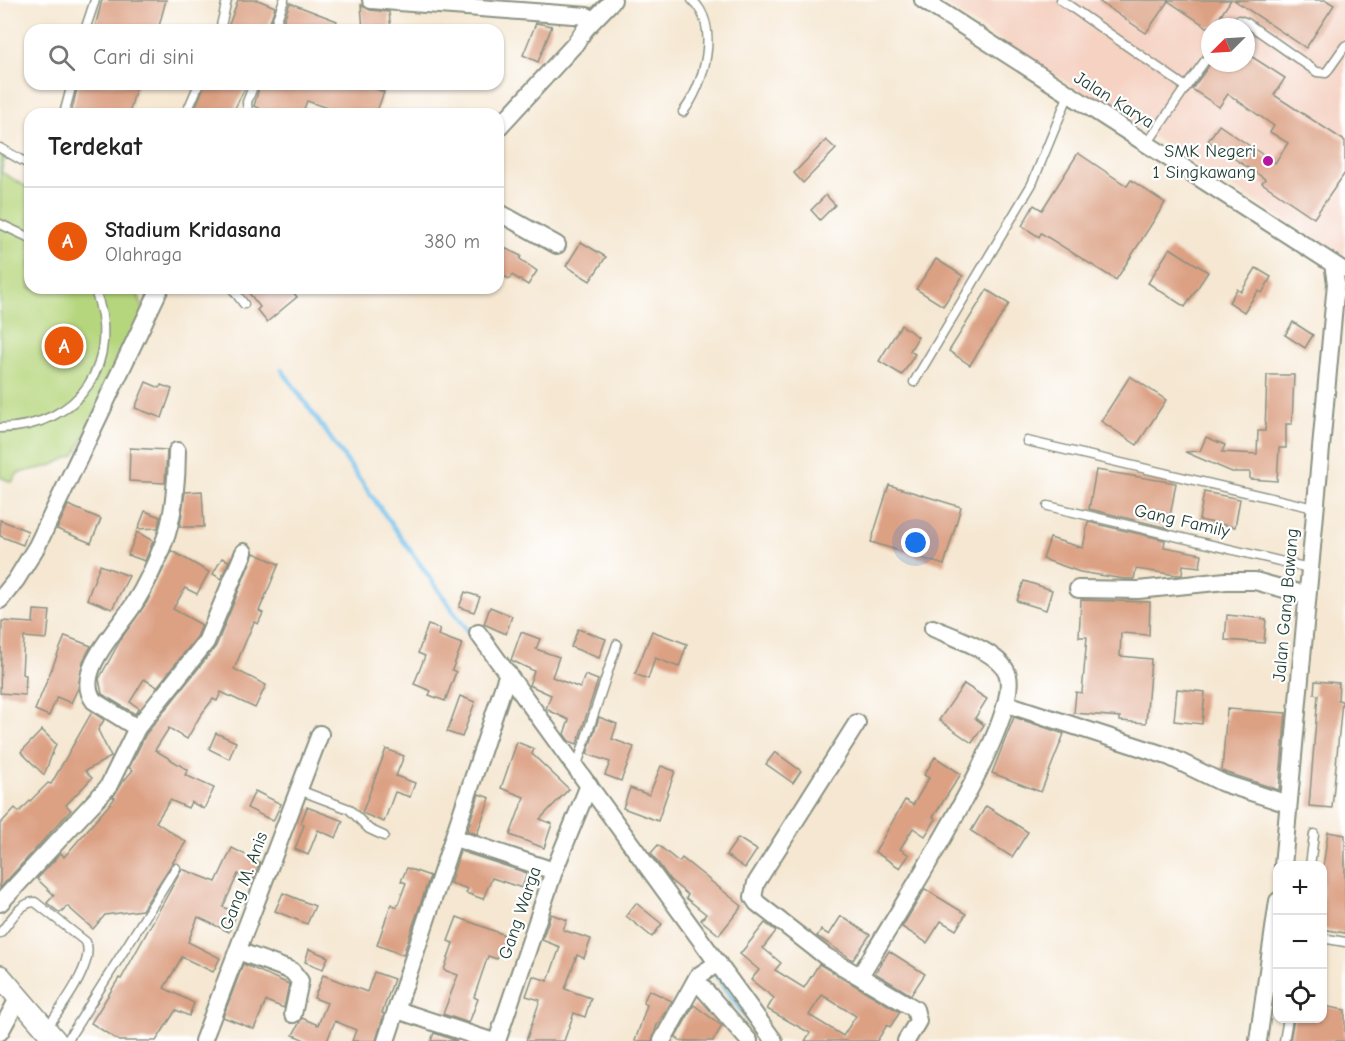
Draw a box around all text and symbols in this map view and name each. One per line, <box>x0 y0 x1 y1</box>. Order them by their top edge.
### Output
north arrow <box>1201 18 1255 72</box>
search box <box>24 24 504 90</box>
icon: search <box>45 41 78 74</box>
text: Cari di sini <box>93 44 194 70</box>
street label: Jalan Karya <box>1070 67 1158 133</box>
text: Terdekat <box>48 132 142 162</box>
place label: SMK Negeri 1 Singkawang <box>1153 141 1256 183</box>
marker: SMK Negeri 1 Singkawang <box>1261 154 1275 168</box>
text: Stadium Kridasana <box>105 217 281 243</box>
text: A <box>62 230 73 253</box>
text: 380 m <box>424 230 480 253</box>
text: Olahraga <box>105 243 182 266</box>
pin: A <box>44 324 84 368</box>
street label: Gang Family <box>1132 500 1233 542</box>
street label: Jalan Gang Bawang <box>1269 527 1303 683</box>
your location <box>901 528 930 557</box>
street label: Gang M. Anis <box>216 829 272 933</box>
map controls <box>1273 861 1327 1023</box>
button: + <box>1273 861 1327 915</box>
street label: Gang Warga <box>494 864 546 962</box>
button: − <box>1273 915 1327 969</box>
button: locate <box>1273 969 1327 1023</box>

